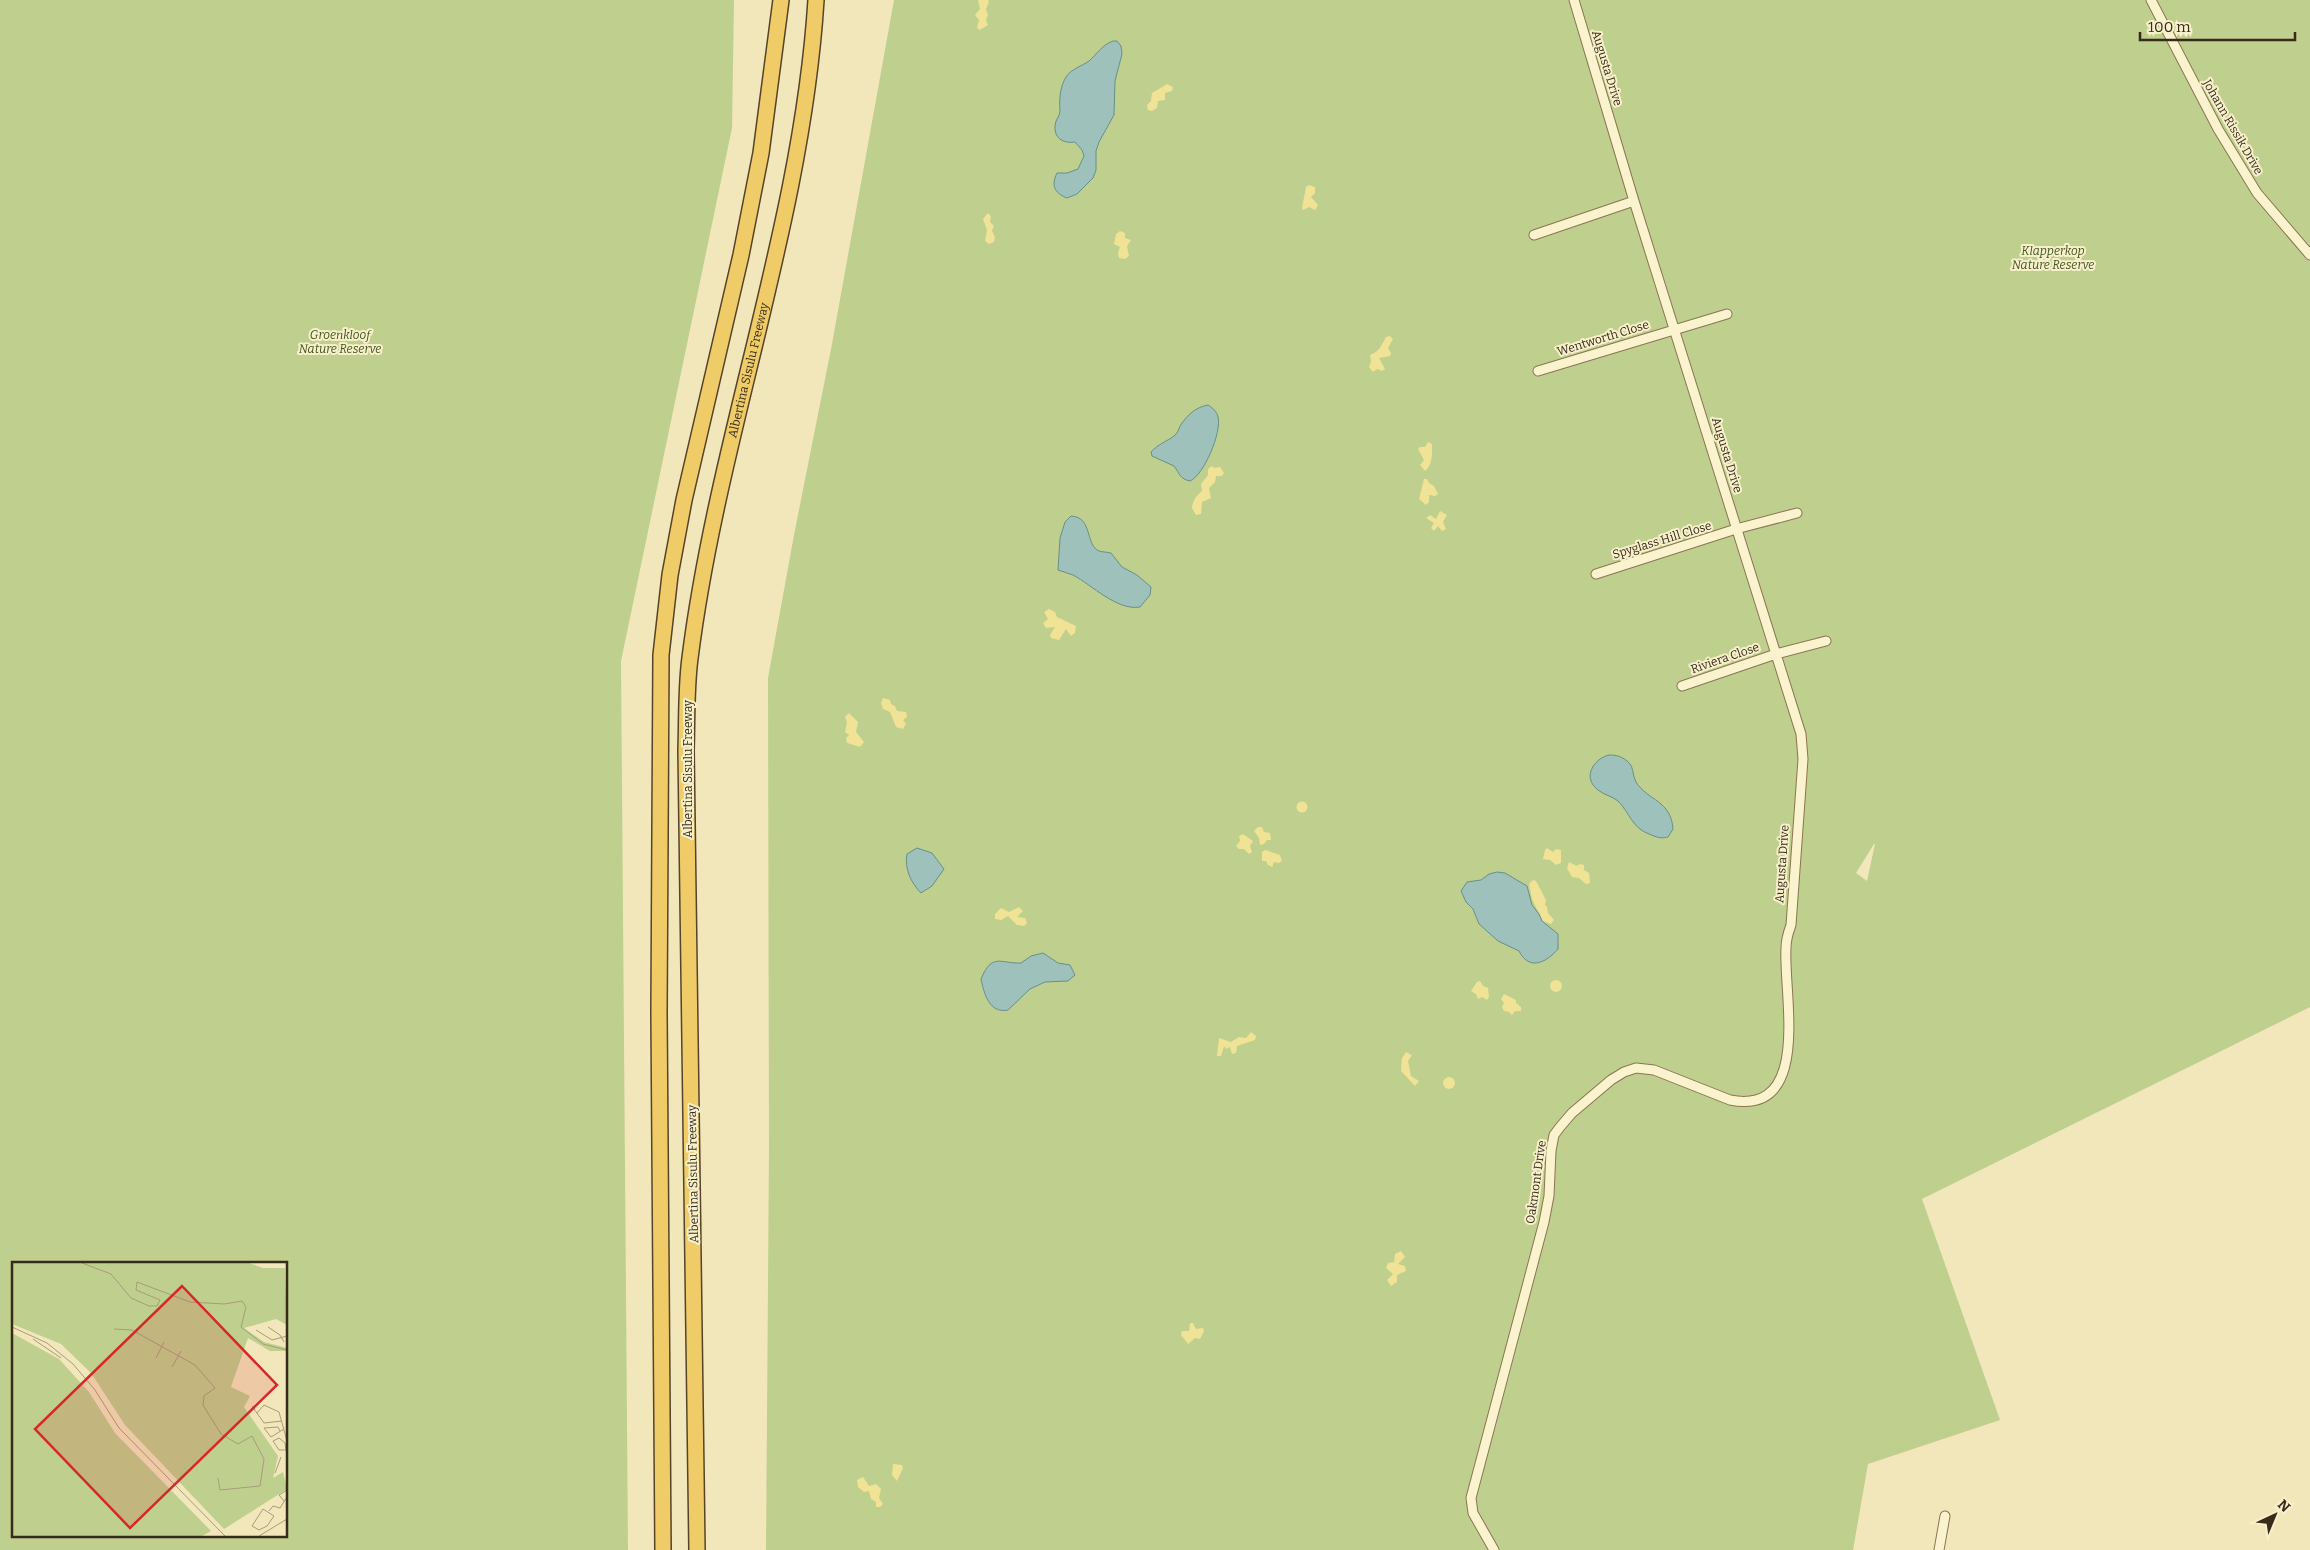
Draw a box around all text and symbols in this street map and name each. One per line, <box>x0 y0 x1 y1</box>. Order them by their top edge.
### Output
scale bar <box>2140 10 2295 42</box>
text: 100 m <box>2148 18 2191 36</box>
street label: Augusta Drive <box>1589 29 1625 107</box>
street label: Johann Rissik Drive <box>2200 76 2266 177</box>
park label: Klapperkop Nature Reserve <box>2012 244 2094 272</box>
street label: Albertina Sisulu Freeway <box>725 301 772 439</box>
street label: Wentworth Close <box>1555 317 1651 359</box>
park label: Groenkloof Nature Reserve <box>299 328 381 356</box>
street label: Augusta Drive <box>1709 416 1745 494</box>
street label: Spyglass Hill Close <box>1611 518 1713 562</box>
street label: Riviera Close <box>1689 640 1761 676</box>
street label: Albertina Sisulu Freeway <box>681 699 695 838</box>
street label: Augusta Drive <box>1772 824 1792 904</box>
street label: Albertina Sisulu Freeway <box>685 1104 701 1243</box>
street label: Oakmont Drive <box>1523 1139 1549 1225</box>
inset map <box>12 1262 288 1538</box>
north arrow <box>2250 1490 2300 1540</box>
text: N <box>2274 1496 2294 1516</box>

